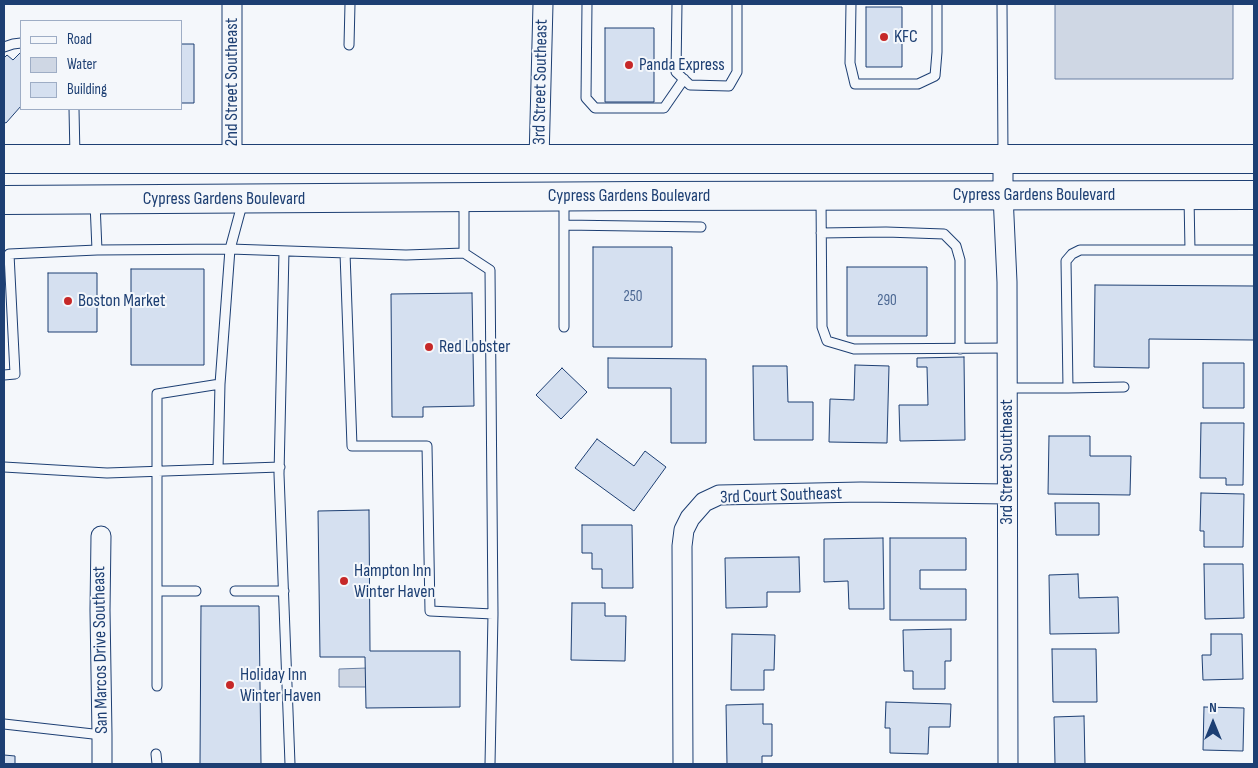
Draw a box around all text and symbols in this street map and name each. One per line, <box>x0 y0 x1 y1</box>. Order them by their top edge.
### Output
street label: 2nd Street Southeast <box>221 18 243 146</box>
street label: 3rd Street Southeast <box>529 19 553 145</box>
legend <box>20 20 182 110</box>
place label: KFC <box>894 26 918 48</box>
text: Road <box>67 30 92 49</box>
marker: KFC <box>878 31 890 43</box>
place label: Panda Express <box>639 54 725 76</box>
text: Water <box>67 55 97 74</box>
marker: Panda Express <box>623 59 635 71</box>
text: Building <box>67 80 107 99</box>
street label: Cypress Gardens Boulevard <box>953 184 1115 206</box>
street label: Cypress Gardens Boulevard <box>548 185 710 207</box>
street label: Cypress Gardens Boulevard <box>143 188 305 210</box>
house number: 250 <box>624 288 642 306</box>
place label: Boston Market <box>78 290 165 312</box>
house number: 290 <box>877 292 897 310</box>
marker: Boston Market <box>62 295 74 307</box>
place label: Red Lobster <box>439 336 510 358</box>
marker: Red Lobster <box>423 341 435 353</box>
street label: 3rd Street Southeast <box>996 399 1018 525</box>
street label: 3rd Court Southeast <box>720 483 842 509</box>
place label: Hampton Inn Winter Haven <box>354 560 435 602</box>
street label: San Marcos Drive Southeast <box>89 566 113 734</box>
marker: Hampton Inn Winter Haven <box>338 575 350 587</box>
place label: Holiday Inn Winter Haven <box>240 664 321 706</box>
marker: Holiday Inn Winter Haven <box>224 679 236 691</box>
north arrow <box>1188 698 1238 748</box>
text: N <box>1209 699 1217 716</box>

